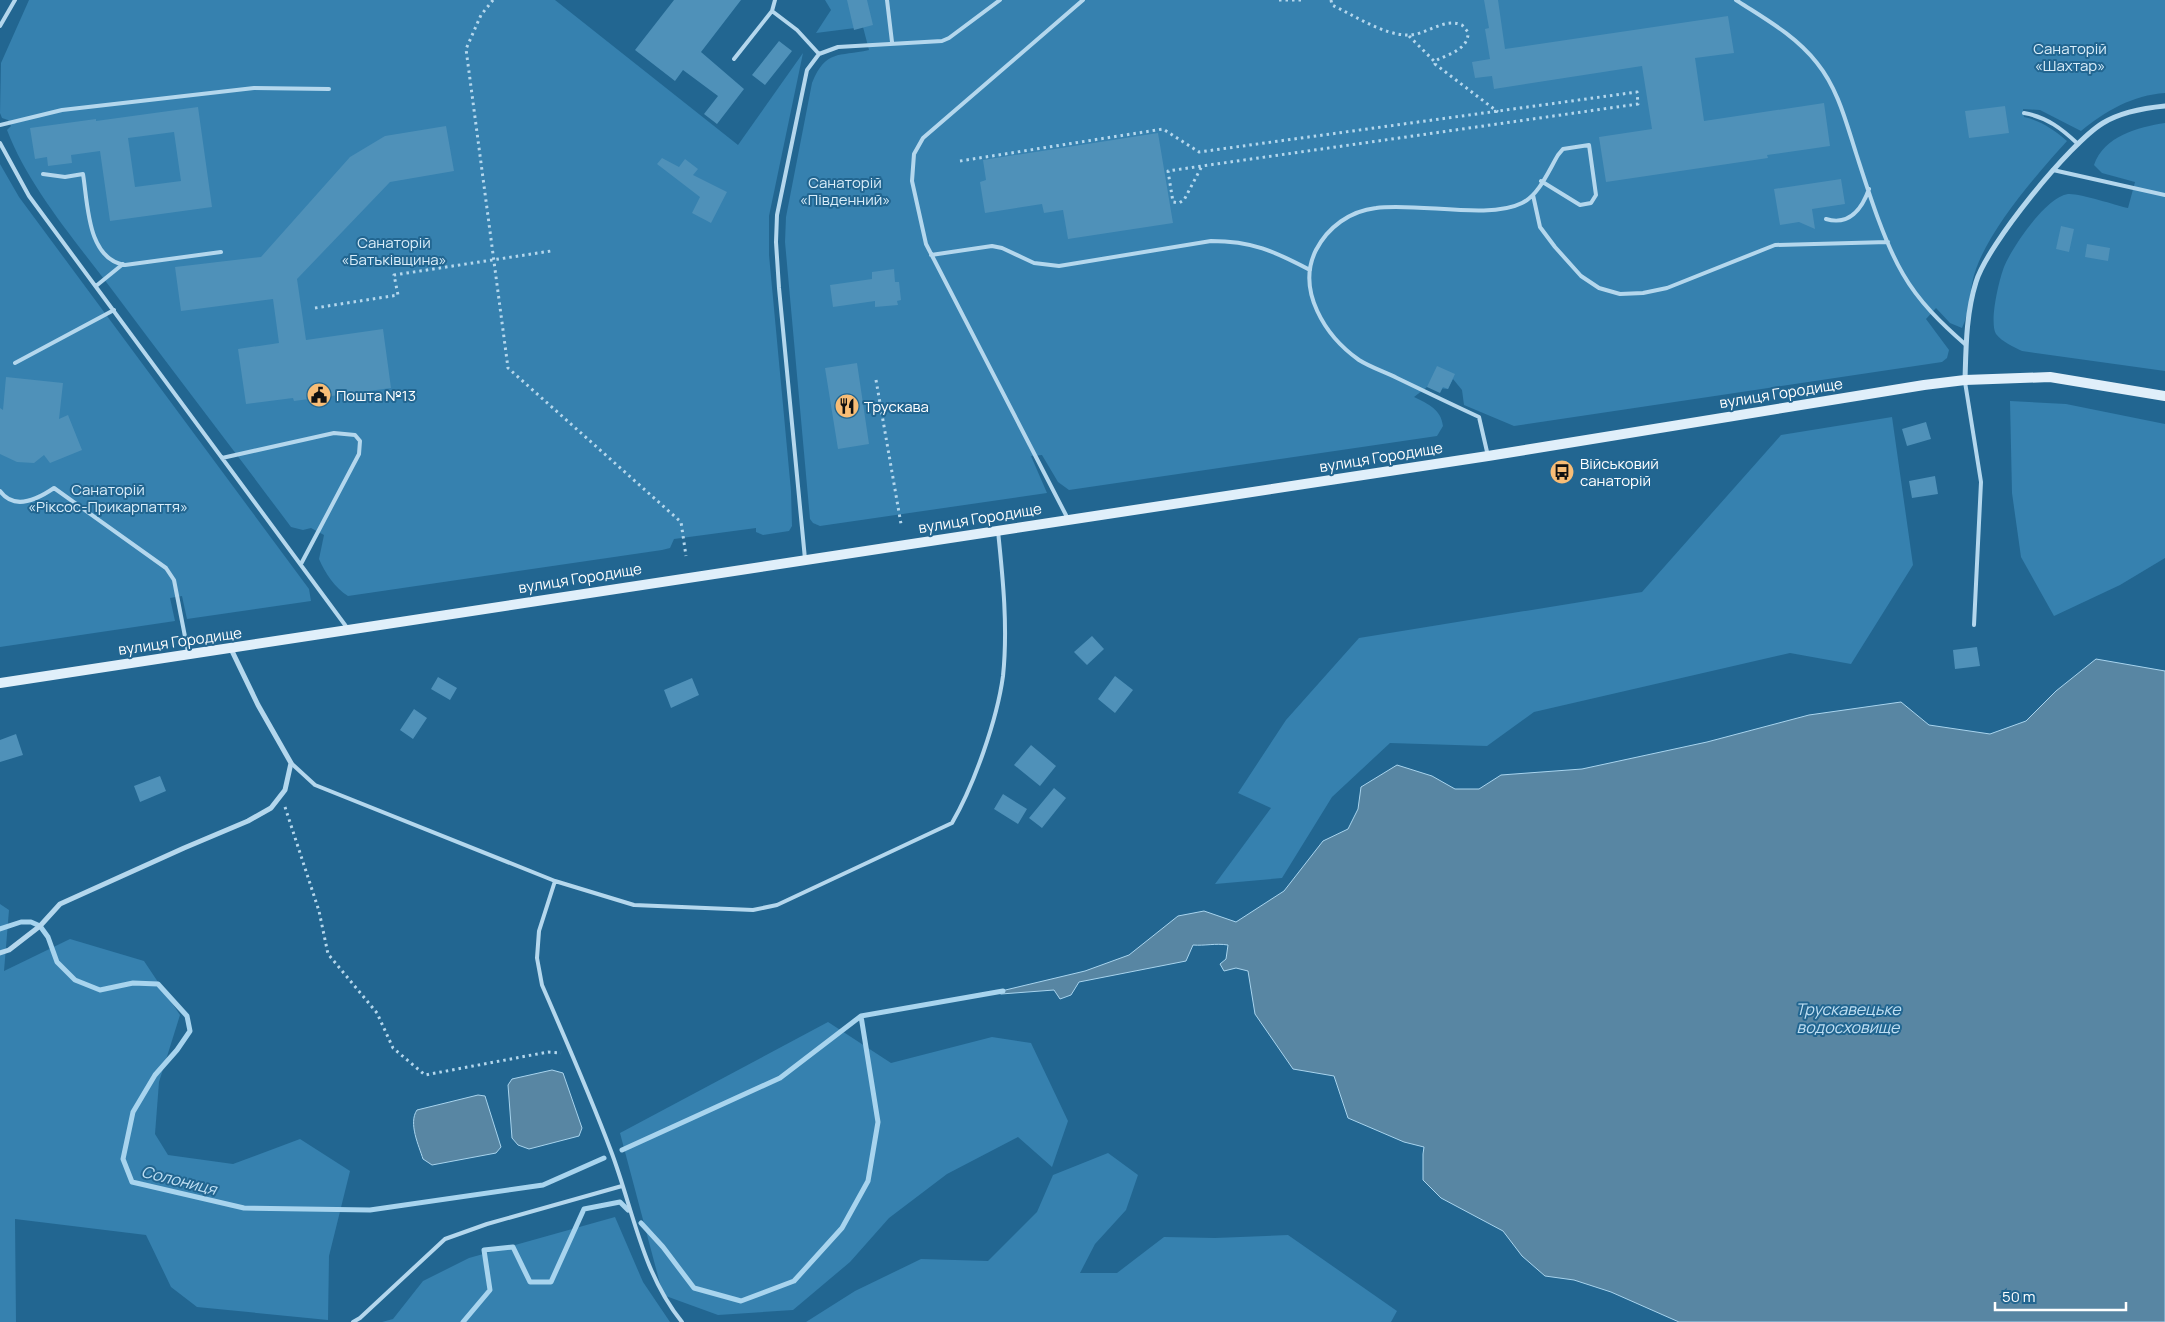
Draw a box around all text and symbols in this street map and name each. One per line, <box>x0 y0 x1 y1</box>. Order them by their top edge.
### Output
park label: Санаторій «Шахтар» <box>2033 38 2107 76</box>
park label: Санаторій «Південний» <box>800 172 890 210</box>
park label: Санаторій «Батьківщина» <box>341 232 447 270</box>
street label: вулиця Городище <box>1718 373 1844 413</box>
public building icon: Пошта №13 <box>306 382 332 408</box>
place label: Пошта №13 <box>336 385 416 406</box>
restaurant icon: Трускава <box>834 393 860 419</box>
place label: Трускава <box>864 396 929 417</box>
street label: вулиця Городище <box>1318 437 1444 477</box>
place label: Військовий санаторій <box>1580 453 1659 491</box>
bus stop icon: Військовий санаторій <box>1549 459 1575 485</box>
park label: Санаторій «Ріксос-Прикарпаття» <box>28 479 188 517</box>
street label: вулиця Городище <box>917 498 1043 538</box>
street label: вулиця Городище <box>517 558 643 598</box>
street label: вулиця Городище <box>117 622 243 660</box>
water label: Трускавецьке водосховище <box>1795 998 1902 1038</box>
water label: Солониця <box>139 1160 220 1200</box>
scale bar <box>1995 1280 2126 1312</box>
text: 50 m <box>2002 1286 2036 1307</box>

